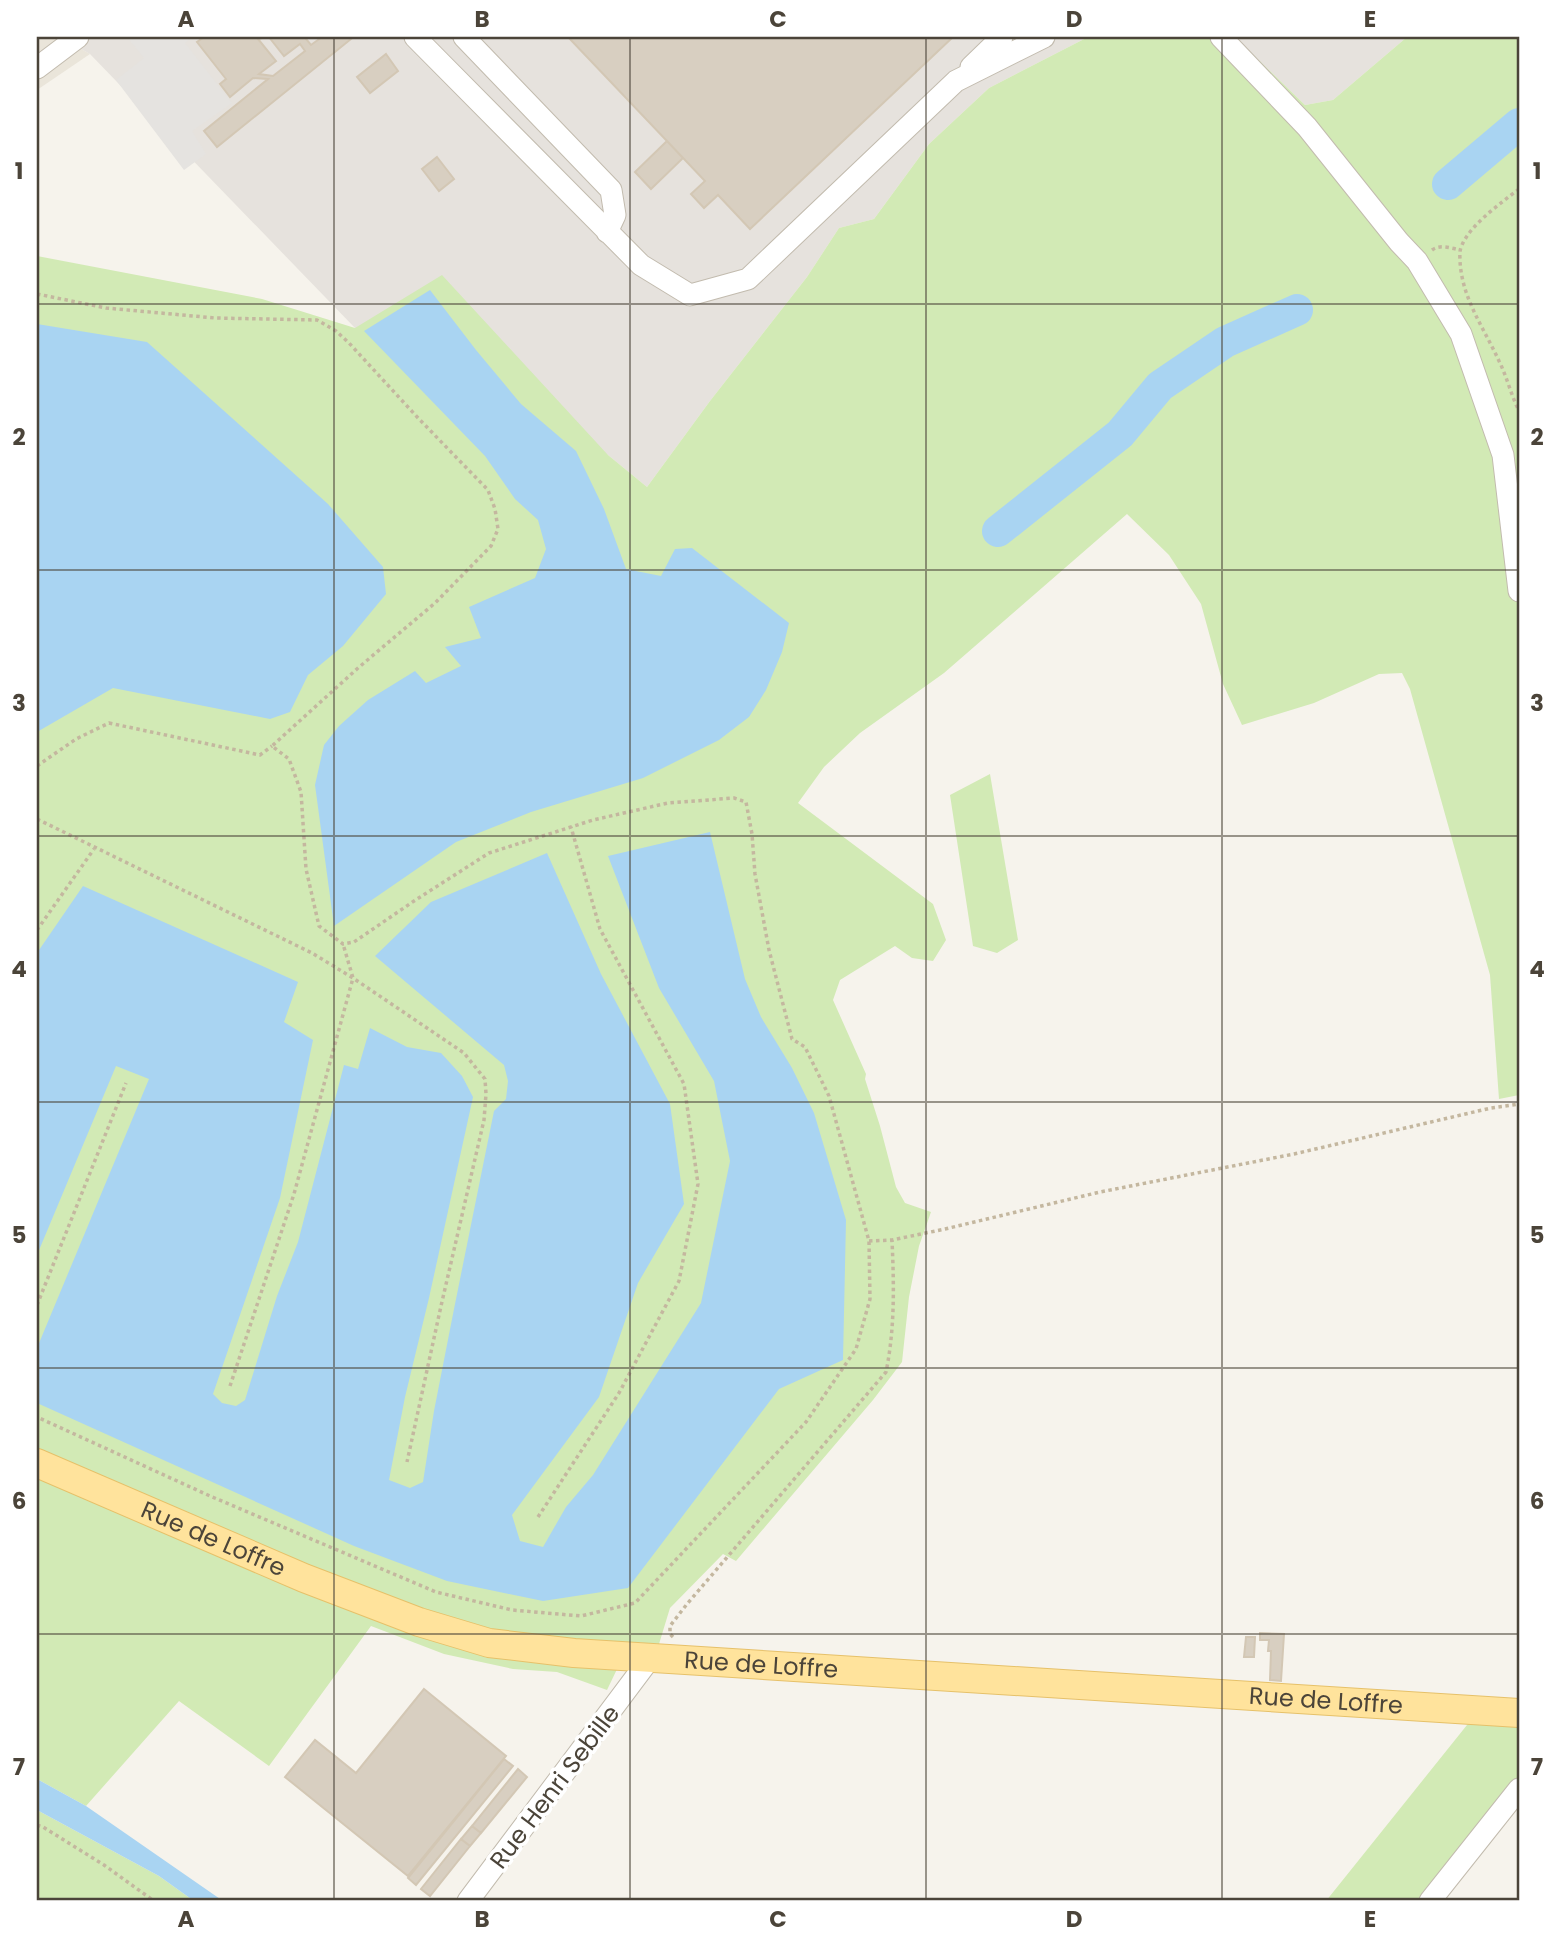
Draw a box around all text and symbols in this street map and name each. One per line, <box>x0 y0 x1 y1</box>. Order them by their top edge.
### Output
text: A <box>178 3 195 35</box>
text: B <box>474 3 490 35</box>
text: C <box>769 3 787 35</box>
text: D <box>1066 3 1082 35</box>
text: E <box>1364 3 1376 35</box>
text: 1 <box>15 155 23 187</box>
text: 1 <box>1533 155 1541 187</box>
text: 2 <box>12 421 26 453</box>
text: 2 <box>1530 421 1544 453</box>
text: 3 <box>12 687 26 719</box>
text: 3 <box>1530 687 1544 719</box>
text: 4 <box>11 953 27 985</box>
text: 4 <box>1529 953 1545 985</box>
text: 5 <box>12 1219 26 1251</box>
text: 5 <box>1530 1219 1544 1251</box>
text: 6 <box>12 1485 26 1517</box>
text: 6 <box>1530 1485 1544 1517</box>
street label: Rue de Loffre <box>136 1493 291 1584</box>
street label: Rue de Loffre <box>683 1643 839 1686</box>
street label: Rue de Loffre <box>1248 1679 1404 1722</box>
street label: Rue Henri Sebille <box>482 1698 627 1875</box>
text: 7 <box>13 1751 25 1783</box>
text: 7 <box>1531 1751 1543 1783</box>
text: A <box>178 1903 195 1935</box>
text: B <box>474 1903 490 1935</box>
text: C <box>769 1903 787 1935</box>
text: D <box>1066 1903 1082 1935</box>
text: E <box>1364 1903 1376 1935</box>

